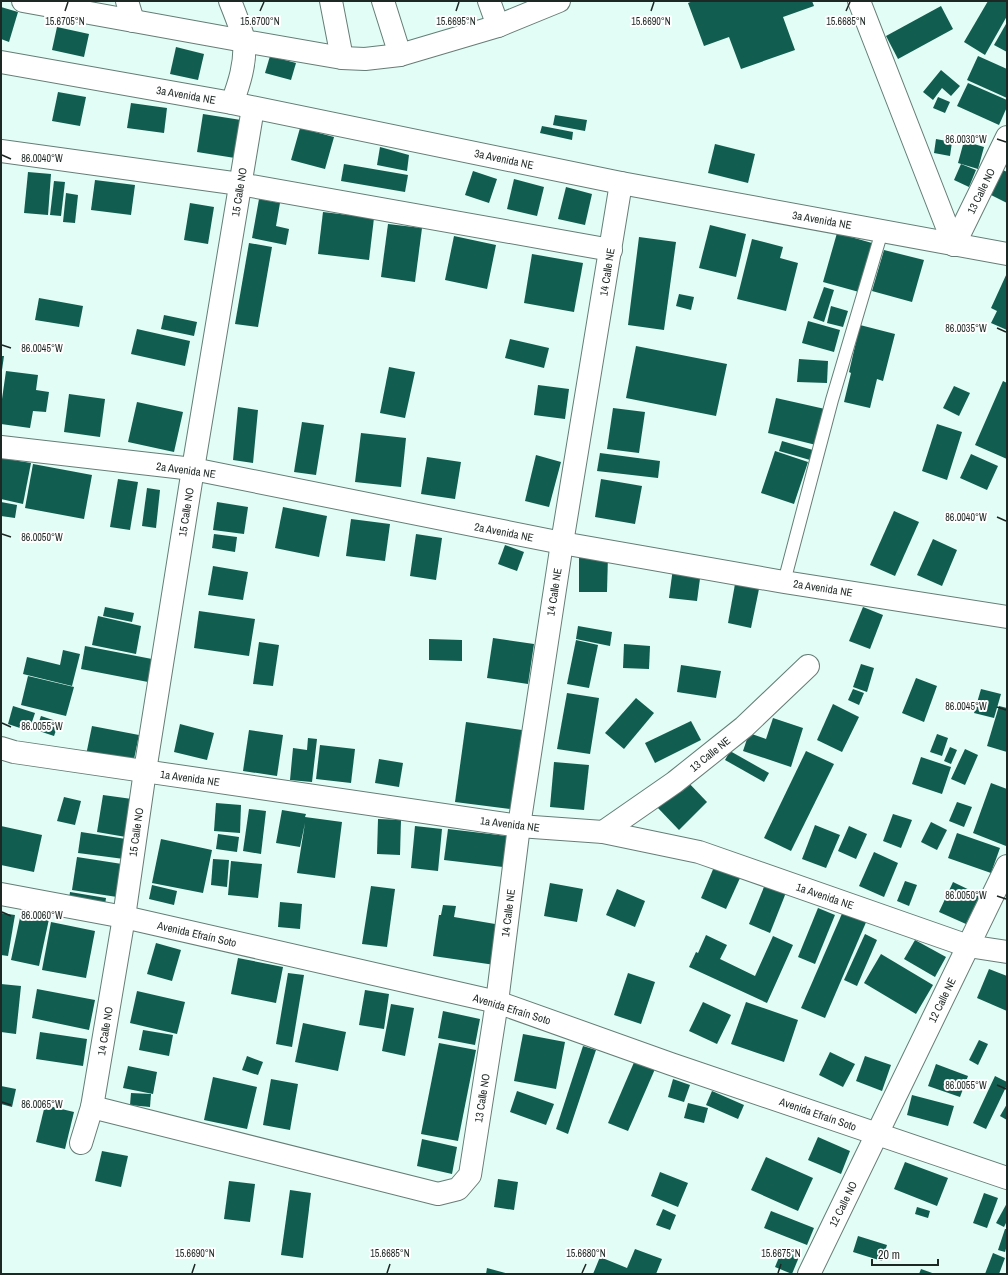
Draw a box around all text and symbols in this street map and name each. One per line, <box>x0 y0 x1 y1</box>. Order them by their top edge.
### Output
text: 15.6705°N <box>45 15 85 28</box>
text: 15.6700°N <box>240 15 280 28</box>
text: 15.6695°N <box>436 15 476 28</box>
text: 15.6690°N <box>631 15 671 28</box>
text: 15.6685°N <box>826 15 866 28</box>
street label: 3a Avenida NE <box>155 83 217 107</box>
text: 86.0030°W <box>945 133 987 146</box>
street label: 3a Avenida NE <box>473 146 535 172</box>
text: 86.0040°W <box>21 152 63 165</box>
street label: 13 Calle NO <box>964 166 998 216</box>
street label: 15 Calle NO <box>228 167 250 217</box>
street label: 3a Avenida NE <box>791 208 853 232</box>
street label: 14 Calle NE <box>596 247 618 297</box>
text: 86.0035°W <box>945 322 987 335</box>
text: 86.0045°W <box>21 342 63 355</box>
street label: 2a Avenida NE <box>155 459 217 481</box>
street label: 15 Calle NO <box>175 487 197 537</box>
text: 86.0040°W <box>945 511 987 524</box>
street label: 2a Avenida NE <box>473 519 535 545</box>
text: 86.0050°W <box>21 531 63 544</box>
street label: 14 Calle NE <box>543 567 565 617</box>
street label: 2a Avenida NE <box>792 576 854 600</box>
text: 86.0045°W <box>945 700 987 713</box>
text: 86.0055°W <box>21 720 63 733</box>
street label: 13 Calle NE <box>687 733 733 775</box>
street label: 1a Avenida NE <box>159 767 221 789</box>
street label: 15 Calle NO <box>126 807 146 857</box>
street label: 1a Avenida NE <box>479 813 541 835</box>
street label: 1a Avenida NE <box>794 880 856 912</box>
street label: 14 Calle NE <box>498 888 518 938</box>
text: 86.0050°W <box>945 889 987 902</box>
text: 86.0060°W <box>21 909 63 922</box>
street label: Avenida Efraín Soto <box>155 918 238 950</box>
street label: 12 Calle NE <box>925 975 959 1025</box>
street label: Avenida Efraín Soto <box>470 990 553 1027</box>
street label: 14 Calle NO <box>94 1006 116 1056</box>
street label: 13 Calle NO <box>471 1073 493 1123</box>
text: 86.0055°W <box>945 1079 987 1092</box>
street label: Avenida Efraín Soto <box>777 1094 858 1134</box>
text: 86.0065°W <box>21 1098 63 1111</box>
street label: 12 Calle NO <box>826 1179 860 1229</box>
scale bar <box>872 1241 938 1267</box>
text: 15.6690°N <box>175 1247 215 1260</box>
text: 15.6685°N <box>370 1247 410 1260</box>
text: 15.6680°N <box>566 1247 606 1260</box>
text: 15.6675°N <box>761 1247 801 1260</box>
text: 20 m <box>878 1247 900 1263</box>

